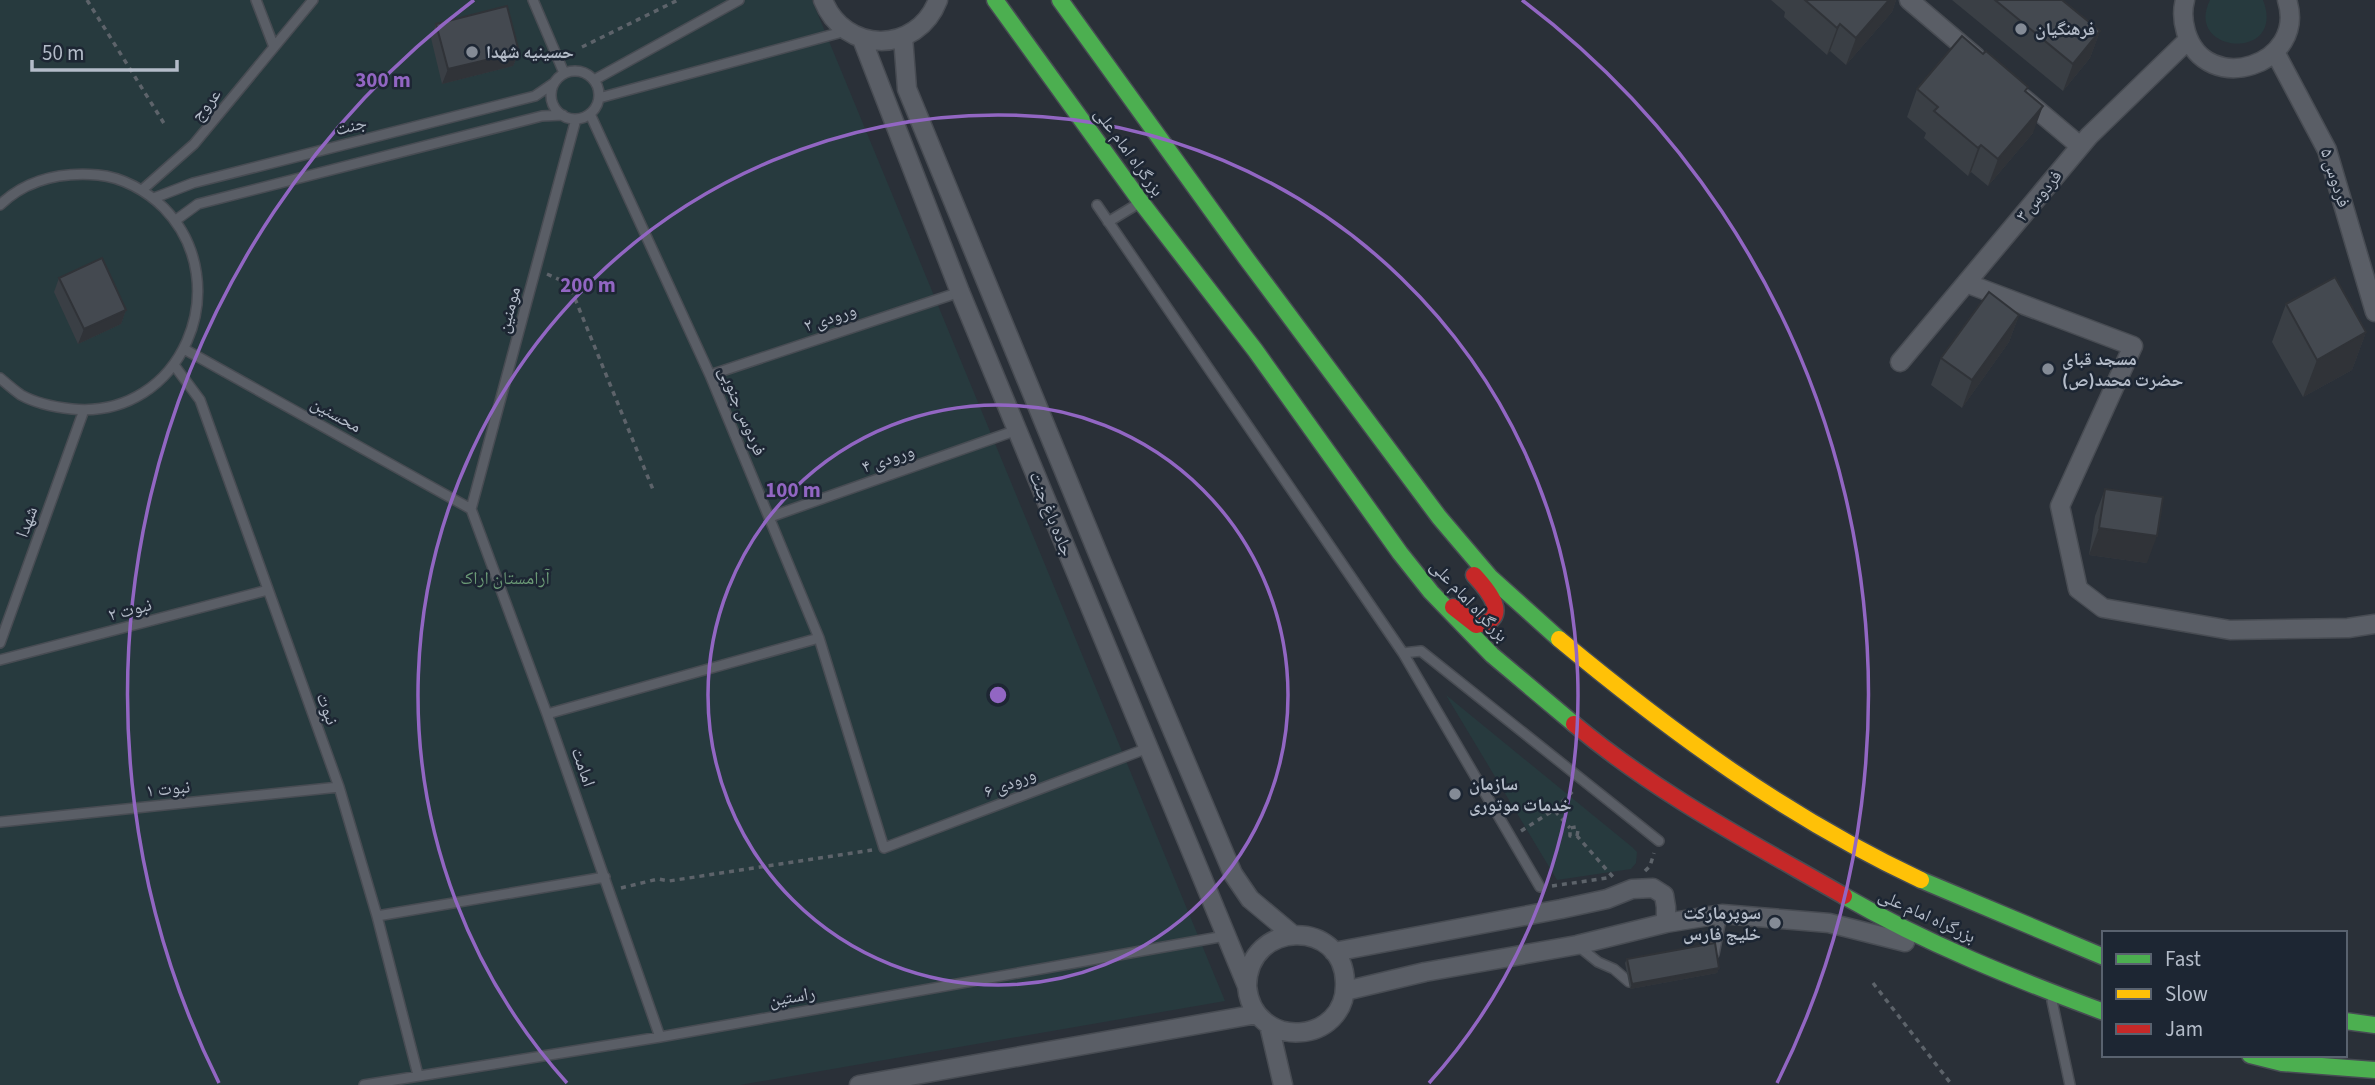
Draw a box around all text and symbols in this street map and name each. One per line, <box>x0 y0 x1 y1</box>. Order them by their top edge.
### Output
place label: فرهنگیان <box>2035 17 2095 42</box>
marker: فرهنگیان <box>2013 21 2029 37</box>
scale bar <box>32 28 177 72</box>
text: 50 m <box>42 38 84 68</box>
place label: حسینیه شهدا <box>486 40 574 65</box>
marker: حسینیه شهدا <box>464 44 480 60</box>
text: 300 m <box>355 65 411 95</box>
street label: عروج <box>185 83 227 127</box>
street label: بزرگراه امام علی <box>1088 102 1170 202</box>
street label: جنت <box>333 110 369 142</box>
street label: فردوس ۵ <box>2314 145 2356 211</box>
street label: فردوس ۳ <box>2010 165 2068 227</box>
text: 200 m <box>560 270 616 300</box>
street label: مومنین <box>491 284 527 336</box>
street label: ورودی ۲ <box>800 297 860 339</box>
place label: مسجد قبای حضرت محمد‌(ص) <box>2062 347 2184 393</box>
marker: مسجد قبای حضرت محمد‌(ص) <box>2040 361 2056 377</box>
street label: فردوس جنوبی <box>712 362 772 460</box>
street label: محسنین <box>306 391 366 439</box>
street label: ورودی ۴ <box>858 438 918 480</box>
street label: جاده باغ جنت <box>1023 468 1079 560</box>
text: 100 m <box>765 475 821 505</box>
street label: شهدا <box>10 503 44 541</box>
street label: بزرگراه امام علی <box>1424 554 1514 648</box>
park label: آرامستان اراک <box>460 566 550 591</box>
street label: نبوت ۲ <box>105 592 155 628</box>
centre of rings <box>986 683 1010 707</box>
street label: نبوت <box>310 689 344 729</box>
street label: امامت <box>565 744 601 790</box>
street label: ورودی ۶ <box>980 762 1040 804</box>
place label: سازمان خدمات موتوری <box>1469 772 1572 818</box>
street label: نبوت ۱ <box>145 774 191 804</box>
marker: سازمان خدمات موتوری <box>1447 786 1463 802</box>
street label: بزرگراه امام علی <box>1874 883 1980 949</box>
place label: سوپرمارکت خلیج فارس <box>1683 901 1761 947</box>
marker: سوپرمارکت خلیج فارس <box>1767 915 1783 931</box>
legend <box>2102 931 2347 1057</box>
text: Fast <box>2165 944 2201 974</box>
text: Slow <box>2165 979 2208 1009</box>
street label: راستین <box>767 981 817 1013</box>
text: Jam <box>2165 1014 2203 1044</box>

